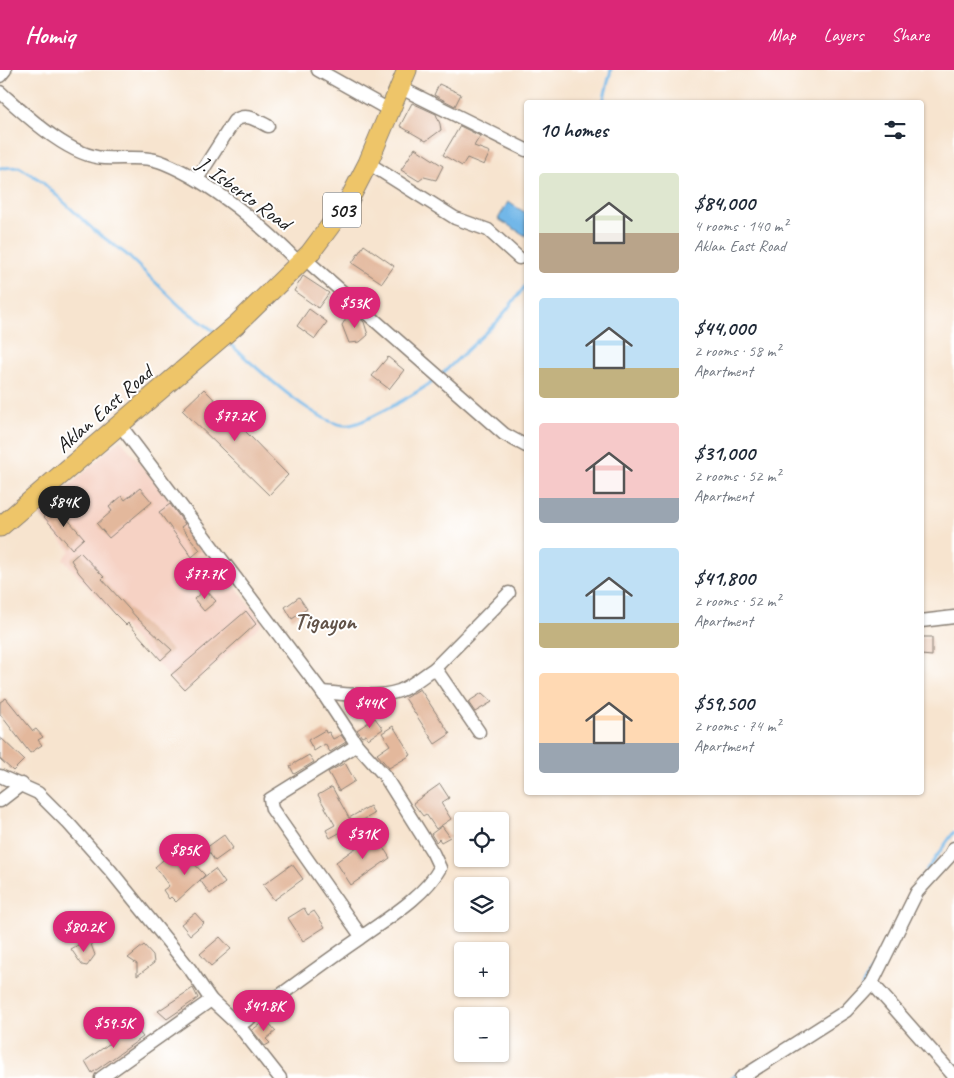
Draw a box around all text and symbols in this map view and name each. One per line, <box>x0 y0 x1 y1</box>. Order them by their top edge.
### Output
text: Homiq <box>25 20 75 50</box>
text: Map <box>768 24 796 46</box>
text: Layers <box>824 24 863 46</box>
text: Share <box>891 24 929 46</box>
icon: filters <box>881 116 909 144</box>
text: 10 homes <box>539 117 608 143</box>
street label: J. Isberto Road <box>191 150 299 238</box>
text: $84,000 <box>694 190 755 216</box>
road number: 503 <box>323 192 361 228</box>
icon: home <box>579 193 639 253</box>
text: 4 rooms · 140 m² <box>694 216 788 236</box>
text: Aklan East Road <box>694 236 786 256</box>
pin: $53K <box>325 286 385 329</box>
text: $53K <box>340 293 370 313</box>
text: $44,000 <box>694 315 755 341</box>
icon: home <box>579 318 639 378</box>
text: 2 rooms · 58 m² <box>694 341 780 361</box>
street label: Aklan East Road <box>50 358 160 458</box>
text: Apartment <box>694 361 753 381</box>
pin: $77.2K <box>194 400 276 442</box>
text: $77.2K <box>215 406 255 426</box>
text: $31,000 <box>694 440 755 466</box>
icon: home <box>579 443 639 503</box>
text: 2 rooms · 52 m² <box>694 466 780 486</box>
pin: $84K <box>34 486 94 528</box>
text: Apartment <box>694 486 753 506</box>
text: $84K <box>49 492 79 512</box>
pin: $77.7K <box>164 558 246 600</box>
text: $77.7K <box>185 564 225 584</box>
text: $41,800 <box>694 565 755 591</box>
icon: home <box>579 568 639 628</box>
text: 2 rooms · 52 m² <box>694 591 780 611</box>
district label: Tigayon <box>294 606 358 636</box>
text: Apartment <box>694 611 753 631</box>
pin: $44K <box>340 686 400 729</box>
text: $59,500 <box>694 690 754 716</box>
text: $44K <box>355 693 385 713</box>
icon: home <box>579 693 639 753</box>
text: 2 rooms · 74 m² <box>694 716 780 736</box>
text: Apartment <box>694 736 753 756</box>
map controls <box>454 812 509 1062</box>
button: locate <box>454 812 509 867</box>
pin: $31K <box>333 818 393 860</box>
text: $31K <box>348 824 378 844</box>
pin: $85K <box>155 834 215 876</box>
text: $85K <box>170 840 200 860</box>
button: layers <box>454 877 509 932</box>
pin: $80.2K <box>43 910 125 953</box>
text: $80.2K <box>64 917 104 937</box>
button: + <box>454 942 509 997</box>
pin: $41.8K <box>223 990 305 1032</box>
text: $41.8K <box>244 996 284 1016</box>
pin: $59.5K <box>73 1006 155 1049</box>
button: − <box>454 1007 509 1062</box>
text: $59.5K <box>94 1013 134 1033</box>

